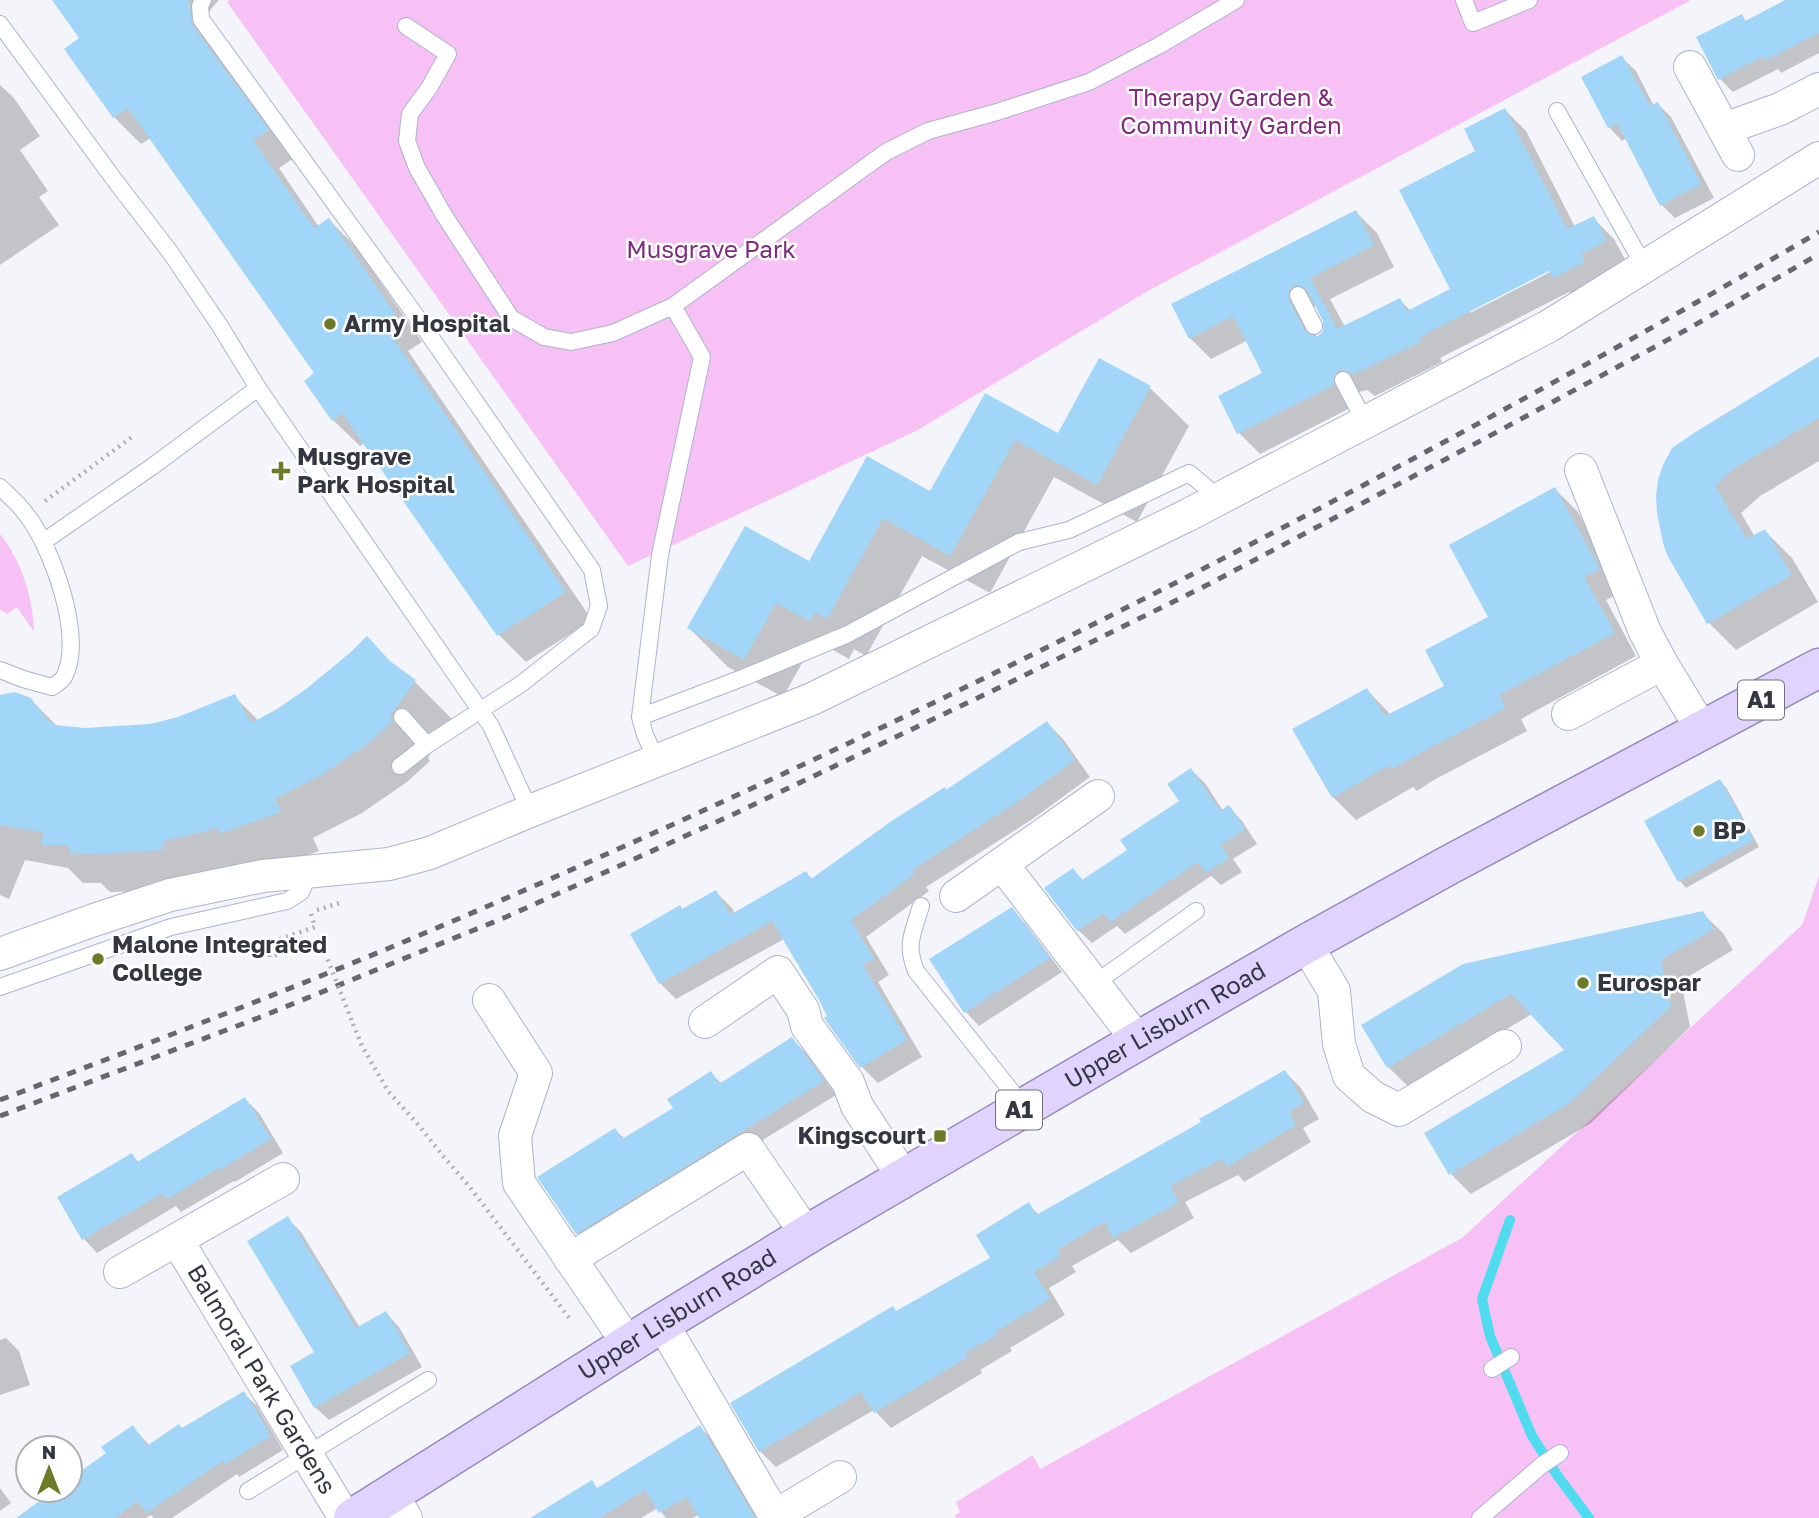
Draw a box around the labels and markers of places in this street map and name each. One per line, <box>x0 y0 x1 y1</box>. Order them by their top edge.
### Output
place label: Army Hospital <box>344 308 510 337</box>
marker: Army Hospital <box>322 316 338 332</box>
place label: Musgrave Park Hospital <box>297 441 455 498</box>
marker: Musgrave Park Hospital <box>271 461 291 481</box>
place label: BP <box>1713 815 1746 844</box>
marker: BP <box>1691 823 1707 839</box>
place label: Malone Integrated College <box>112 929 327 986</box>
marker: Malone Integrated College <box>90 951 106 967</box>
place label: Eurospar <box>1597 967 1701 996</box>
marker: Eurospar <box>1575 975 1591 991</box>
place label: Kingscourt <box>797 1120 926 1149</box>
marker: Kingscourt <box>932 1128 948 1144</box>

